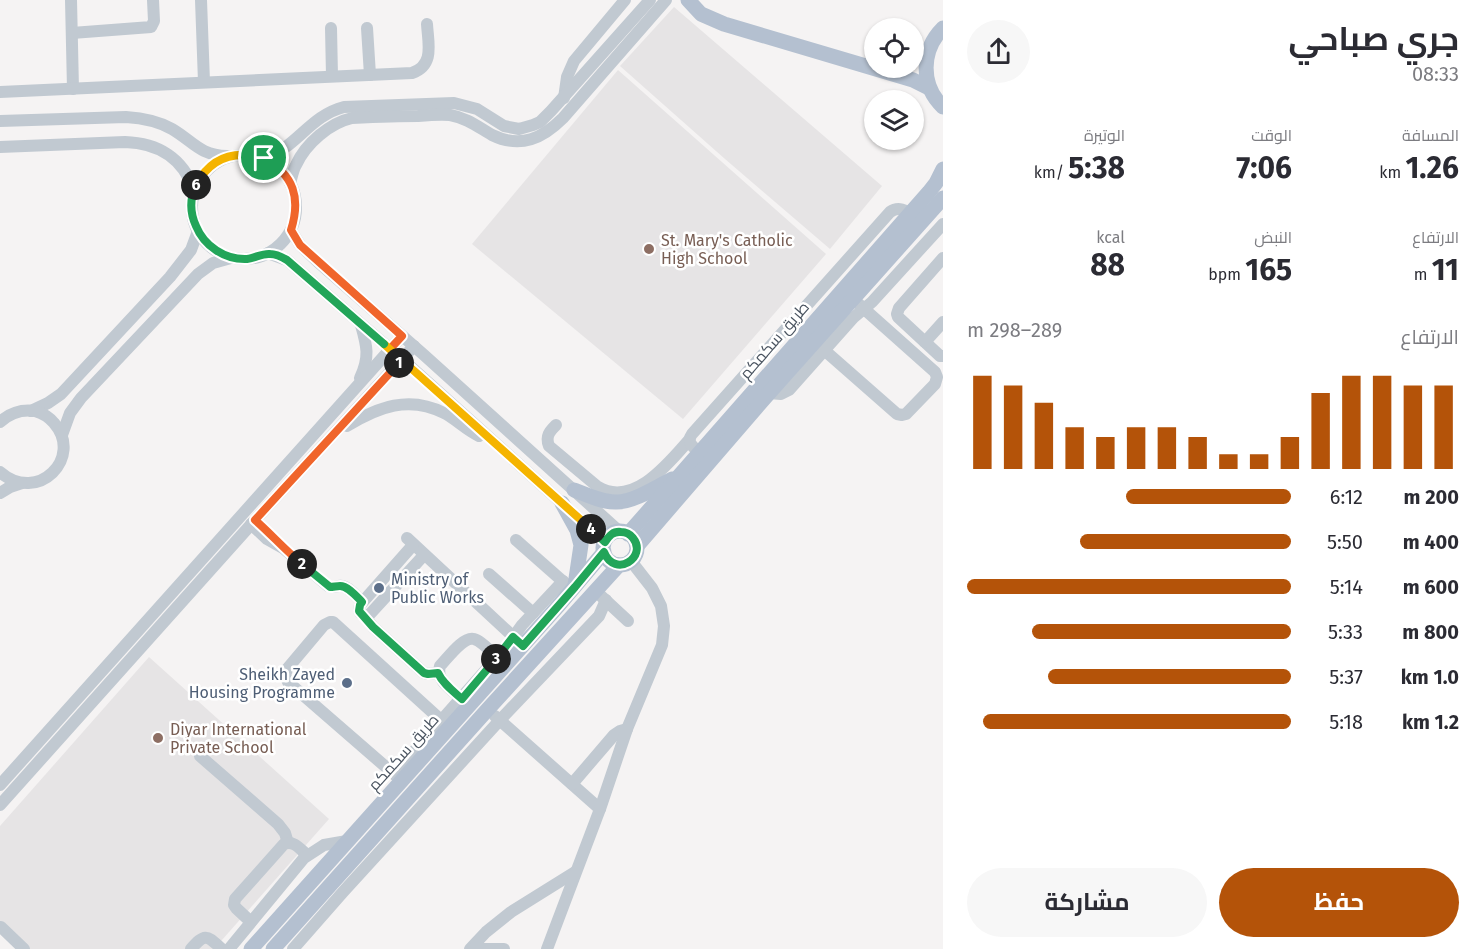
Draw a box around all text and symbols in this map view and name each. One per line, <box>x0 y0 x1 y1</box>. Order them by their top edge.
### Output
map controls <box>864 18 924 150</box>
button: locate <box>864 18 924 78</box>
text: جري صباحي <box>1289 19 1459 59</box>
button: share <box>967 20 1030 83</box>
text: 08:33 <box>1412 62 1459 86</box>
button: layers <box>864 90 924 150</box>
text: الوتيرة <box>1084 126 1125 145</box>
text: الوقت <box>1251 126 1292 145</box>
text: المسافة <box>1402 126 1459 145</box>
pin <box>238 132 289 183</box>
icon: arrive <box>247 141 280 174</box>
text: 5:38 <box>1068 150 1125 186</box>
text: 7:06 <box>1236 150 1292 186</box>
text: 1.26 <box>1405 150 1459 186</box>
text: /km <box>1034 163 1068 182</box>
text: km <box>1379 163 1405 182</box>
pin: 6 <box>181 170 211 200</box>
text: 6 <box>191 175 201 194</box>
text: kcal <box>1096 228 1125 247</box>
text: النبض <box>1254 228 1292 247</box>
text: الارتفاع <box>1412 228 1459 247</box>
place label: St. Mary's Catholic High School <box>661 231 793 268</box>
marker: St. Mary's Catholic High School <box>642 242 656 256</box>
text: 88 <box>1090 247 1125 283</box>
text: 165 <box>1245 252 1292 288</box>
text: 11 <box>1432 252 1459 288</box>
text: bpm <box>1208 265 1245 284</box>
text: m <box>1414 265 1432 284</box>
street label: طريق سكمكم <box>736 298 815 384</box>
text: 289–298 m <box>967 318 1062 342</box>
text: الارتفاع <box>1400 325 1459 349</box>
pin: 1 <box>384 348 414 378</box>
text: 1 <box>395 353 403 372</box>
text: 6:12 <box>1330 485 1363 509</box>
text: 200 m <box>1404 485 1459 509</box>
pin: 4 <box>576 514 606 544</box>
text: 4 <box>586 519 596 538</box>
text: 5:50 <box>1327 530 1363 554</box>
text: 400 m <box>1403 530 1459 554</box>
pin: 2 <box>287 549 317 579</box>
text: 2 <box>298 554 306 573</box>
place label: Ministry of Public Works <box>391 570 484 607</box>
text: 5:14 <box>1330 575 1363 599</box>
text: 600 m <box>1403 575 1459 599</box>
marker: Ministry of Public Works <box>372 581 386 595</box>
text: 5:33 <box>1328 620 1363 644</box>
text: 800 m <box>1402 620 1459 644</box>
pin: 3 <box>481 644 511 674</box>
text: 3 <box>492 649 500 668</box>
place label: Sheikh Zayed Housing Programme <box>189 665 335 702</box>
text: 5:37 <box>1329 665 1363 689</box>
text: 1.0 km <box>1401 665 1459 689</box>
marker: Sheikh Zayed Housing Programme <box>340 676 354 690</box>
street label: طريق سكمكم <box>364 710 444 796</box>
text: 5:18 <box>1329 710 1363 734</box>
text: 1.2 km <box>1402 710 1459 734</box>
place label: Diyar International Private School <box>170 720 307 757</box>
marker: Diyar International Private School <box>151 731 165 745</box>
button: مشاركة <box>967 868 1207 937</box>
button: حفظ <box>1219 868 1459 937</box>

